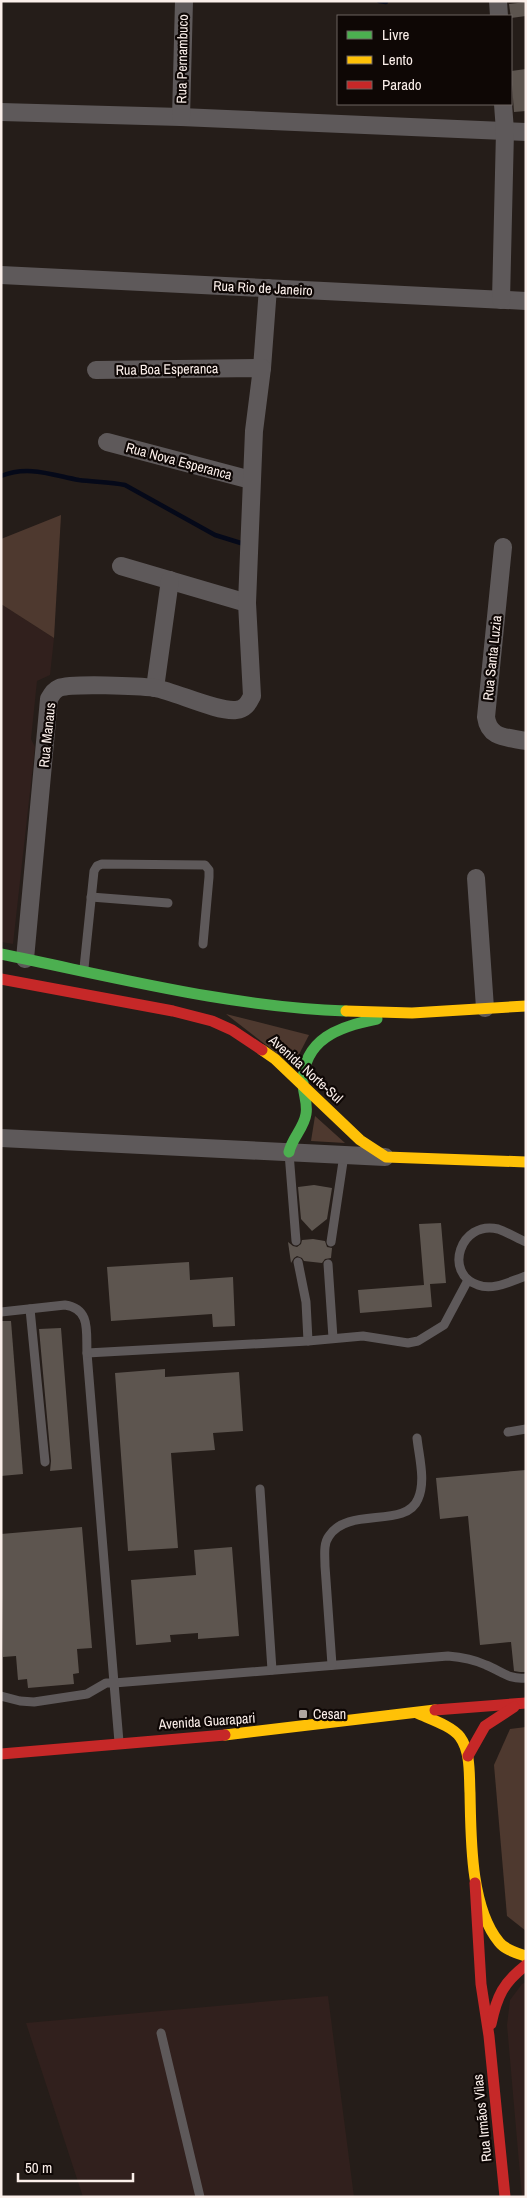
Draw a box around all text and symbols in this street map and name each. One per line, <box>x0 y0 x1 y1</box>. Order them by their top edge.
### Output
street label: Rua Pernambuco <box>172 14 192 104</box>
legend <box>337 15 512 105</box>
text: Livre <box>382 24 410 45</box>
text: Lento <box>382 49 413 70</box>
text: Parado <box>382 74 422 95</box>
street label: Rua Rio de Janeiro <box>213 276 313 300</box>
street label: Rua Boa Esperanca <box>115 359 219 379</box>
street label: Rua Nova Esperanca <box>124 438 235 484</box>
street label: Rua Santa Luzia <box>479 614 505 701</box>
street label: Rua Manaus <box>35 701 59 768</box>
street label: Avenida Norte-Sul <box>264 1030 347 1107</box>
place label: Cesan <box>313 1705 346 1723</box>
marker: Cesan <box>297 1708 309 1720</box>
street label: Avenida Guarapari <box>157 1709 256 1733</box>
street label: Rua Irmãos Vilas <box>468 2073 496 2163</box>
scale bar <box>18 2150 132 2182</box>
text: 50 m <box>25 2157 52 2178</box>

